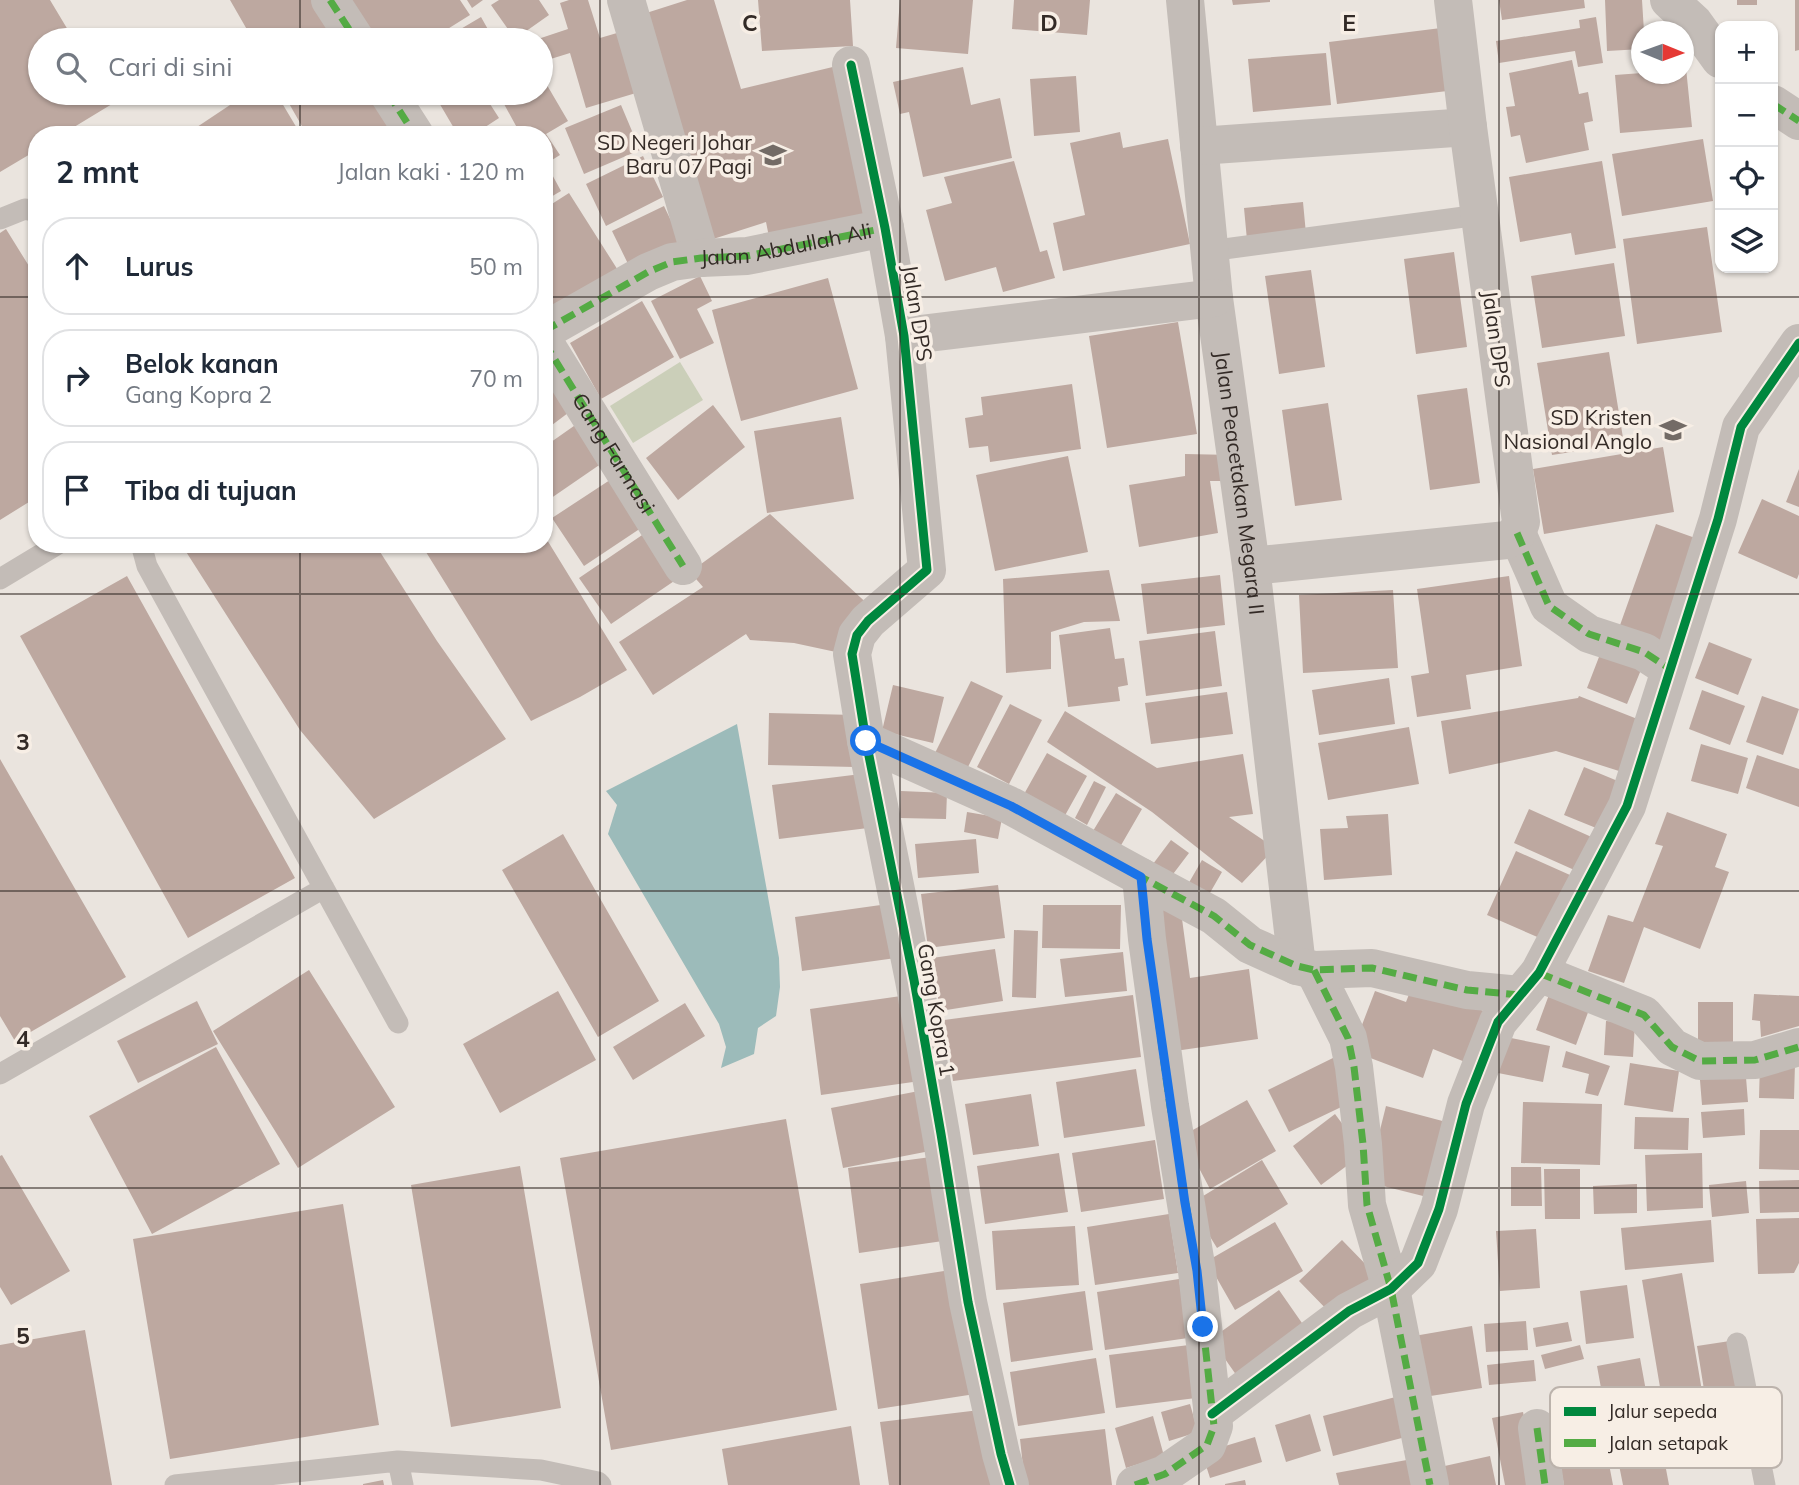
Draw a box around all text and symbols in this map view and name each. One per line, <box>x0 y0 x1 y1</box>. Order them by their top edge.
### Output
text: C <box>742 8 758 37</box>
text: D <box>1040 8 1058 37</box>
text: E <box>1342 8 1356 37</box>
north arrow <box>1631 21 1694 84</box>
map controls <box>1715 21 1778 273</box>
button: + <box>1715 21 1778 84</box>
search box <box>28 28 553 105</box>
icon: search <box>52 48 90 86</box>
text: Cari di sini <box>108 50 232 83</box>
button: − <box>1715 84 1778 147</box>
place label: SD Negeri Johar Baru 07 Pagi <box>597 129 752 179</box>
school or university icon: SD Negeri Johar Baru 07 Pagi <box>758 140 788 170</box>
button: locate <box>1715 147 1778 210</box>
text: 2 mnt <box>56 153 139 191</box>
text: Jalan kaki · 120 m <box>337 157 525 186</box>
button: layers <box>1715 210 1778 273</box>
street label: Jalan Abdullah Ali <box>700 217 874 270</box>
icon: ahead <box>58 247 96 285</box>
text: Lurus <box>125 250 194 283</box>
text: 50 m <box>469 252 523 281</box>
street label: Jalan DPS <box>898 263 938 363</box>
street label: Jalan DPS <box>1477 289 1517 389</box>
text: Belok kanan <box>125 347 279 380</box>
street label: Jalan Peacetakan Megara II <box>1209 349 1271 616</box>
icon: right <box>58 359 96 397</box>
text: 70 m <box>469 364 523 393</box>
text: Gang Kopra 2 <box>125 380 272 409</box>
street label: Gang Farmasi <box>567 388 661 518</box>
place label: SD Kristen Nasional Anglo <box>1504 404 1652 454</box>
school or university icon: SD Kristen Nasional Anglo <box>1658 415 1688 445</box>
icon: arrive <box>58 471 96 509</box>
text: Tiba di tujuan <box>125 474 297 507</box>
route start <box>850 725 881 756</box>
text: 3 <box>16 727 30 756</box>
street label: Gang Kopra 1 <box>913 941 961 1078</box>
text: 4 <box>16 1024 30 1053</box>
route end <box>1187 1311 1218 1342</box>
text: 5 <box>16 1321 30 1350</box>
legend <box>1550 1387 1782 1468</box>
text: Jalur sepeda <box>1608 1399 1717 1423</box>
text: Jalan setapak <box>1608 1431 1728 1455</box>

